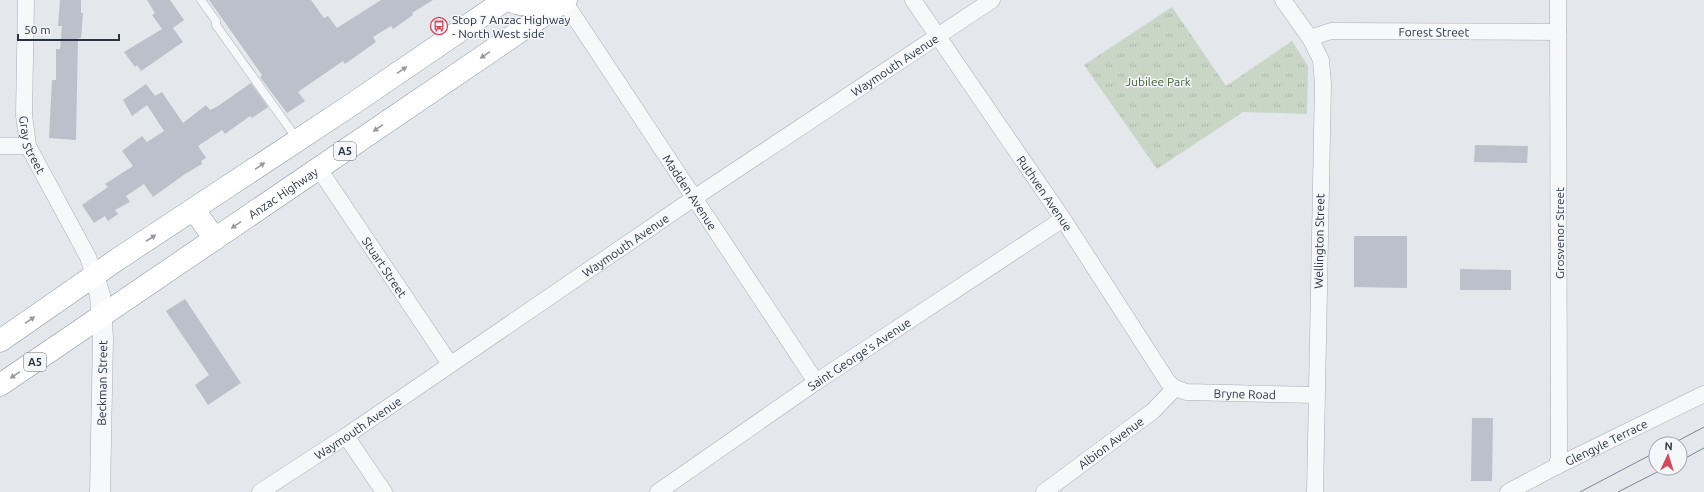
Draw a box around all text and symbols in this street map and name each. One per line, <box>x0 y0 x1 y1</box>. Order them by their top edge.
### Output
place label: Stop 7 Anzac Highway - North West side <box>452 13 570 40</box>
scale bar <box>18 16 119 42</box>
bus stop icon: Stop 7 Anzac Highway - North West side <box>429 16 449 36</box>
text: 50 m <box>24 23 51 36</box>
street label: Forest Street <box>1398 25 1470 38</box>
street label: Waymouth Avenue <box>849 31 941 98</box>
one-way arrow <box>480 51 490 59</box>
one-way arrow <box>397 66 408 74</box>
park label: Jubilee Park <box>1125 75 1191 88</box>
street label: Gray Street <box>18 115 48 176</box>
one-way arrow <box>373 124 383 132</box>
road number: A5 <box>334 142 356 160</box>
street label: Madden Avenue <box>661 152 720 232</box>
street label: Ruthven Avenue <box>1015 153 1075 233</box>
one-way arrow <box>254 162 265 170</box>
street label: Anzac Highway <box>246 164 320 221</box>
street label: Grosvenor Street <box>1553 187 1566 279</box>
street label: Wellington Street <box>1312 193 1326 289</box>
street label: Waymouth Avenue <box>580 211 671 279</box>
one-way arrow <box>231 221 241 229</box>
one-way arrow <box>145 234 157 241</box>
street label: Stuart Street <box>360 234 410 300</box>
street label: Saint George's Avenue <box>805 315 913 392</box>
one-way arrow <box>25 316 35 324</box>
street label: Beckman Street <box>95 340 109 426</box>
road number: A5 <box>24 353 46 371</box>
one-way arrow <box>9 371 20 379</box>
street label: Bryne Road <box>1214 386 1276 401</box>
street label: Waymouth Avenue <box>312 394 404 461</box>
street label: Albion Avenue <box>1075 414 1146 471</box>
street label: Glengyle Terrace <box>1563 416 1649 468</box>
north arrow <box>1648 436 1688 476</box>
text: N <box>1664 440 1673 452</box>

